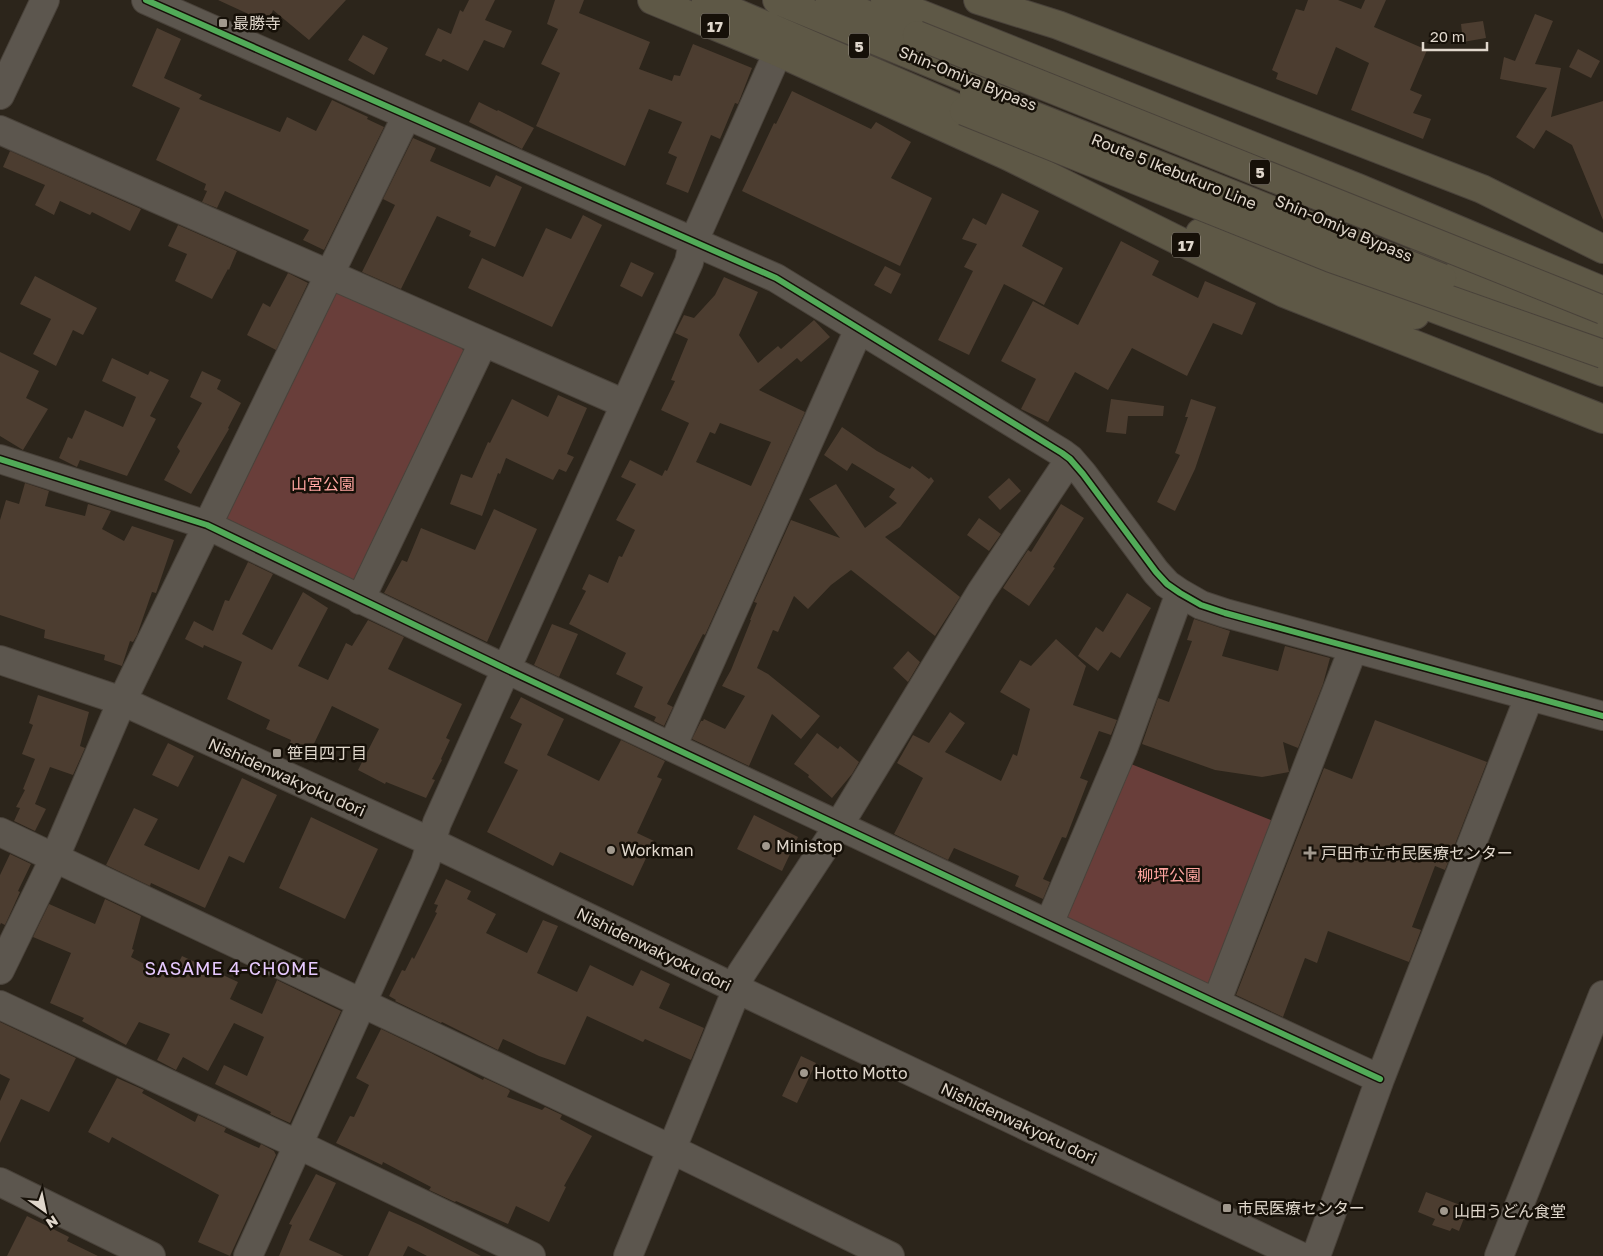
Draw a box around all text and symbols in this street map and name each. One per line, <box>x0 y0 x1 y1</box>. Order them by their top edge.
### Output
place label: 最勝寺 <box>233 13 281 33</box>
road number: 17 <box>701 14 729 38</box>
marker: 最勝寺 <box>217 17 229 29</box>
scale bar <box>1423 20 1487 52</box>
text: 20 m <box>1430 27 1465 45</box>
road number: 5 <box>849 34 869 58</box>
street label: Shin-Omiya Bypass <box>896 41 1040 115</box>
street label: Route 5 Ikebukuro Line <box>1089 129 1259 213</box>
road number: 5 <box>1250 160 1270 184</box>
street label: Shin-Omiya Bypass <box>1272 190 1416 266</box>
road number: 17 <box>1172 232 1200 258</box>
park label: 山宮公園 <box>291 474 355 494</box>
street label: Nishidenwakyoku dori <box>205 733 369 821</box>
place label: 笹目四丁目 <box>287 743 367 763</box>
marker: 笹目四丁目 <box>271 747 283 759</box>
place label: Ministop <box>776 836 843 856</box>
place label: Workman <box>621 840 694 860</box>
marker: Ministop <box>760 840 772 852</box>
place label: 戸田市立市民医療センター <box>1321 843 1513 863</box>
marker: Workman <box>605 844 617 856</box>
marker: 戸田市立市民医療センター <box>1303 846 1317 860</box>
park label: 柳坪公園 <box>1137 865 1201 885</box>
street label: Nishidenwakyoku dori <box>573 903 735 995</box>
district label: SASAME 4-CHOME <box>144 957 320 979</box>
place label: Hotto Motto <box>814 1063 908 1083</box>
marker: Hotto Motto <box>798 1067 810 1079</box>
street label: Nishidenwakyoku dori <box>938 1078 1100 1168</box>
north arrow <box>20 1186 70 1236</box>
place label: 市民医療センター <box>1237 1198 1365 1218</box>
place label: 山田うどん食堂 <box>1454 1201 1566 1221</box>
marker: 市民医療センター <box>1221 1202 1233 1214</box>
marker: 山田うどん食堂 <box>1438 1205 1450 1217</box>
text: N <box>43 1212 61 1232</box>

